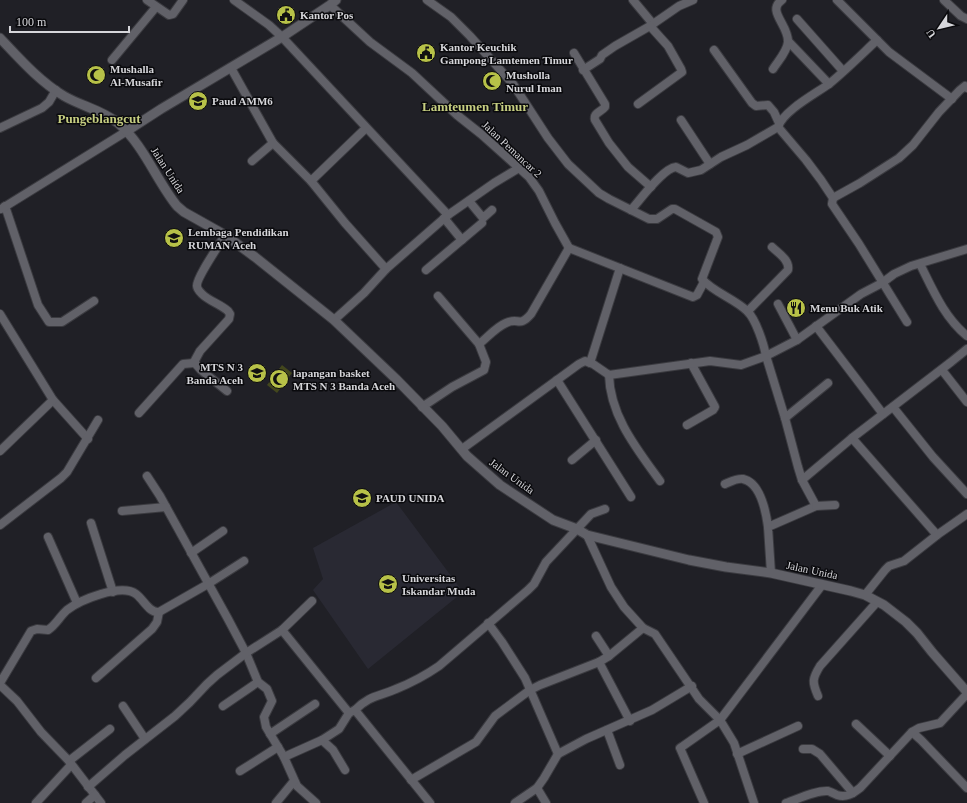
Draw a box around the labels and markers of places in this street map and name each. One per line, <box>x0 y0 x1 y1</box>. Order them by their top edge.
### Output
public building icon: Kantor Pos <box>275 4 297 26</box>
place label: Kantor Pos <box>300 9 354 21</box>
place label: Kantor Keuchik Gampong Lamtemen Timur <box>440 41 573 66</box>
public building icon: Kantor Keuchik Gampong Lamtemen Timur <box>415 42 437 64</box>
place label: Mushalla Al-Musafir <box>110 63 163 88</box>
mosque icon: Mushalla Al-Musafir <box>85 64 107 86</box>
place label: Musholla Nurul Iman <box>506 69 562 94</box>
mosque icon: Musholla Nurul Iman <box>481 70 503 92</box>
school or university icon: Paud AMM6 <box>187 90 209 112</box>
place label: Paud AMM6 <box>212 95 273 107</box>
place label: Lembaga Pendidikan RUMAN Aceh <box>188 226 289 251</box>
school or university icon: Lembaga Pendidikan RUMAN Aceh <box>163 227 185 249</box>
restaurant icon: Menu Buk Atik <box>785 297 807 319</box>
place label: Menu Buk Atik <box>810 302 884 314</box>
place label: MTS N 3 Banda Aceh <box>186 361 243 386</box>
school or university icon: MTS N 3 Banda Aceh <box>246 362 268 384</box>
place label: lapangan basket MTS N 3 Banda Aceh <box>293 367 395 392</box>
mosque icon: lapangan basket MTS N 3 Banda Aceh <box>268 368 290 390</box>
school or university icon: PAUD UNIDA <box>351 487 373 509</box>
place label: PAUD UNIDA <box>376 492 445 504</box>
place label: Universitas Iskandar Muda <box>402 572 476 597</box>
school or university icon: Universitas Iskandar Muda <box>377 573 399 595</box>

